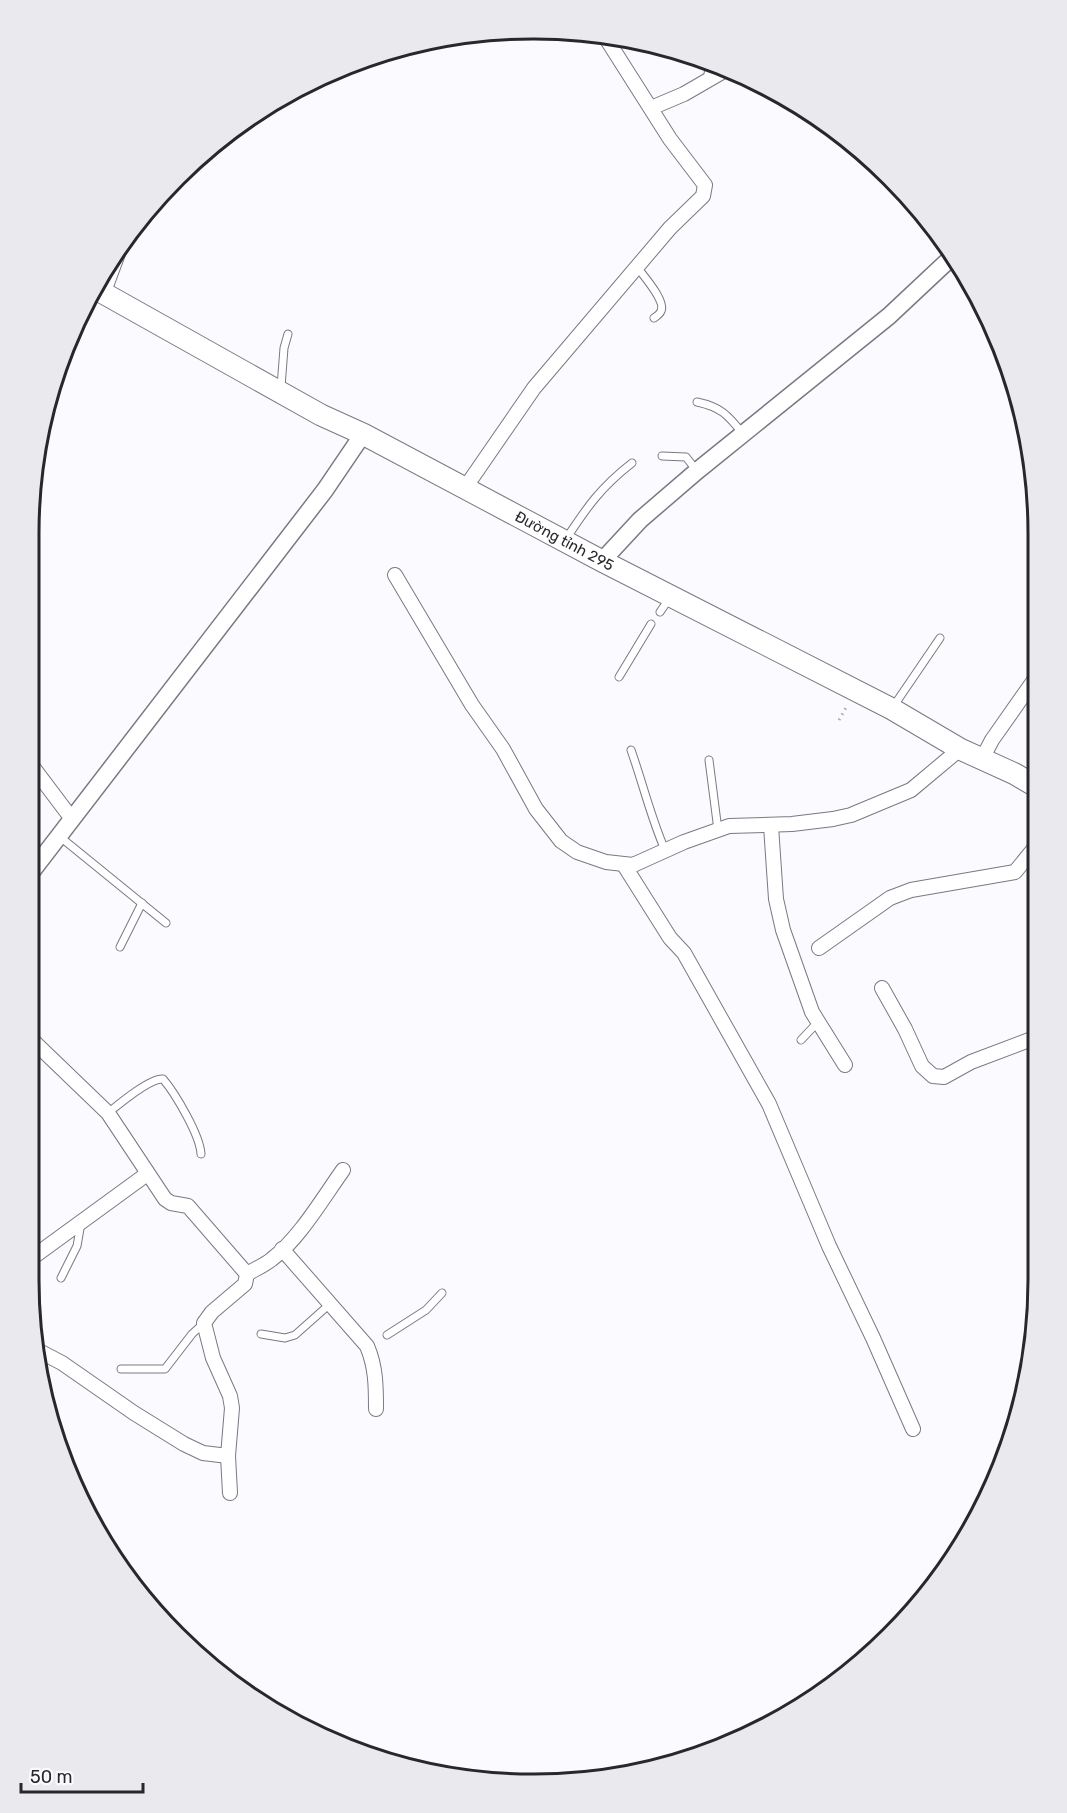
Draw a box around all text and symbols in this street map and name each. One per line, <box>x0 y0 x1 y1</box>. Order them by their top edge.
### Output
street label: Đường tỉnh 295 <box>512 507 617 575</box>
scale bar <box>21 1756 142 1794</box>
text: 50 m <box>30 1766 73 1788</box>

